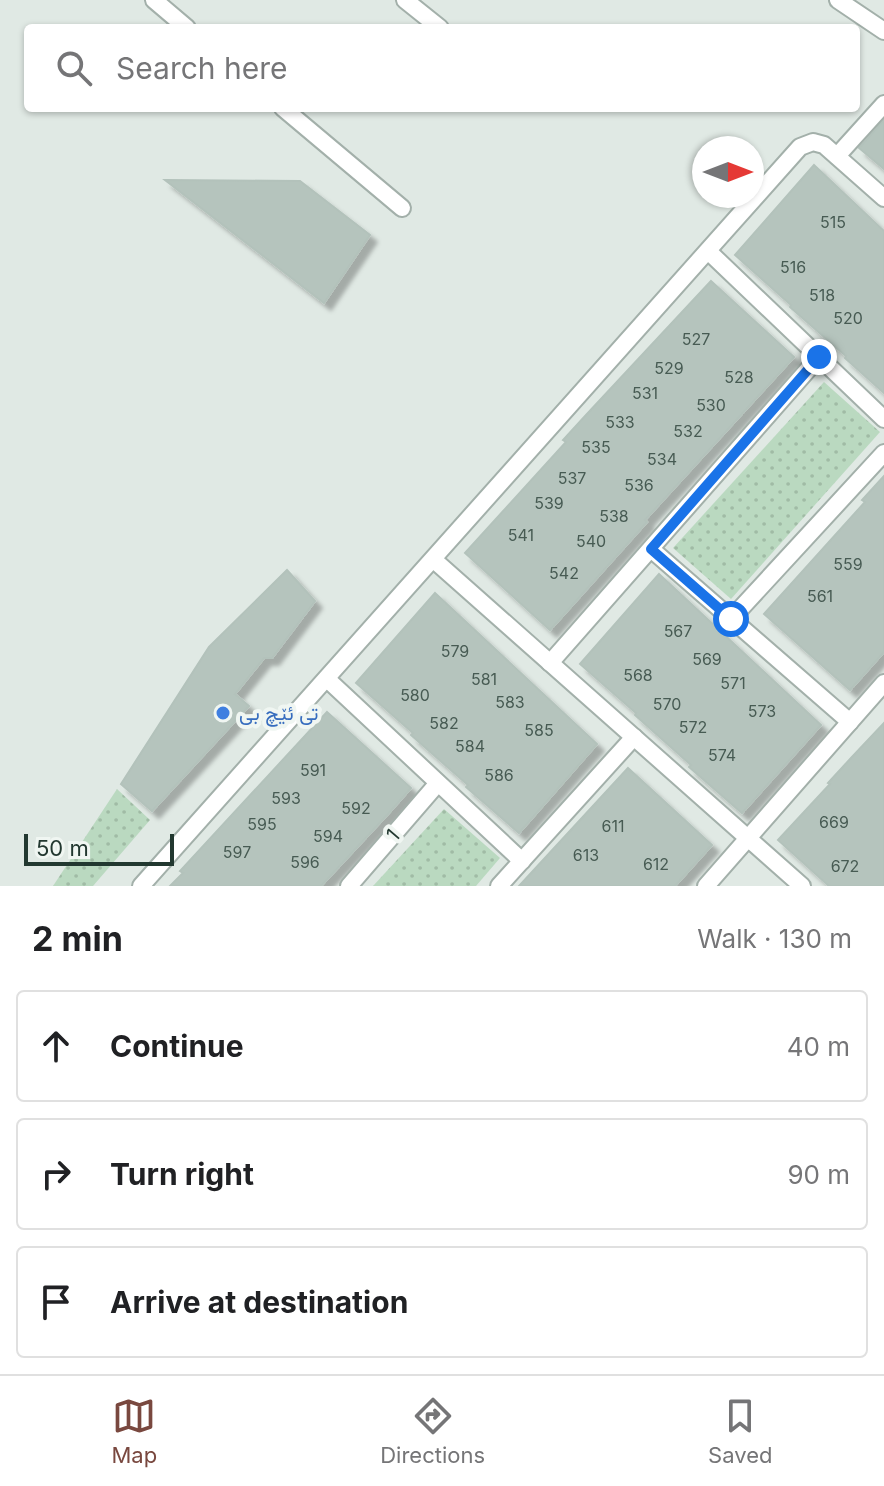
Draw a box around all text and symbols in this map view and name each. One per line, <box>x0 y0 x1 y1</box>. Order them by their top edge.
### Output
search box <box>24 24 860 112</box>
icon: search <box>52 46 96 90</box>
text: Search here <box>116 50 288 86</box>
north arrow <box>692 136 764 208</box>
house number: 515 <box>820 212 846 232</box>
house number: 516 <box>780 257 806 277</box>
house number: 518 <box>809 285 835 305</box>
house number: 520 <box>833 308 863 328</box>
house number: 527 <box>682 329 710 349</box>
route end <box>801 339 837 375</box>
house number: 529 <box>654 358 684 378</box>
house number: 528 <box>724 367 754 387</box>
house number: 531 <box>632 383 658 403</box>
house number: 530 <box>696 395 726 415</box>
house number: 533 <box>605 412 635 432</box>
house number: 532 <box>673 421 703 441</box>
house number: 535 <box>581 437 611 457</box>
house number: 534 <box>647 449 677 469</box>
house number: 537 <box>558 468 586 488</box>
house number: 536 <box>624 475 654 495</box>
house number: 539 <box>534 493 564 513</box>
house number: 538 <box>599 506 629 526</box>
house number: 541 <box>508 525 534 545</box>
house number: 540 <box>576 531 606 551</box>
house number: 559 <box>833 554 863 574</box>
house number: 542 <box>549 563 579 583</box>
house number: 561 <box>807 586 833 606</box>
route start <box>713 601 749 637</box>
house number: 567 <box>664 621 692 641</box>
house number: 579 <box>441 641 469 661</box>
house number: 569 <box>692 649 722 669</box>
house number: 568 <box>623 665 653 685</box>
house number: 581 <box>471 669 497 689</box>
house number: 571 <box>720 673 746 693</box>
house number: 580 <box>400 685 430 705</box>
house number: 583 <box>495 692 525 712</box>
house number: 570 <box>653 694 681 714</box>
place label: تی ئێچ بی <box>239 701 318 727</box>
house number: 573 <box>748 701 776 721</box>
marker: تی ئێچ بی <box>214 704 232 722</box>
house number: 582 <box>429 713 459 733</box>
house number: 572 <box>679 717 707 737</box>
house number: 585 <box>524 720 554 740</box>
house number: 584 <box>455 736 485 756</box>
house number: 574 <box>708 745 736 765</box>
house number: 591 <box>300 760 326 780</box>
house number: 586 <box>484 765 514 785</box>
house number: 593 <box>271 788 301 808</box>
house number: 592 <box>341 798 371 818</box>
house number: 669 <box>819 812 849 832</box>
house number: 595 <box>247 814 277 834</box>
house number: 611 <box>602 816 624 836</box>
street label: 1 <box>381 824 405 846</box>
house number: 594 <box>313 826 343 846</box>
scale bar <box>24 830 174 866</box>
text: 50 m <box>36 835 89 861</box>
house number: 597 <box>223 842 251 862</box>
house number: 613 <box>573 845 599 865</box>
house number: 596 <box>290 852 320 872</box>
house number: 612 <box>643 854 669 874</box>
house number: 672 <box>831 856 859 876</box>
text: 2 min <box>32 918 123 959</box>
text: Walk · 130 m <box>697 923 852 954</box>
icon: ahead <box>34 1024 78 1068</box>
text: Continue <box>110 1028 244 1064</box>
text: 40 m <box>787 1031 850 1062</box>
icon: right <box>34 1152 78 1196</box>
text: Turn right <box>110 1156 254 1192</box>
text: 90 m <box>787 1159 850 1190</box>
icon: arrive <box>34 1280 78 1324</box>
text: Arrive at destination <box>110 1284 408 1320</box>
tab: Map <box>112 1394 157 1468</box>
tab: Directions <box>380 1394 485 1468</box>
tab: Saved <box>708 1394 772 1468</box>

